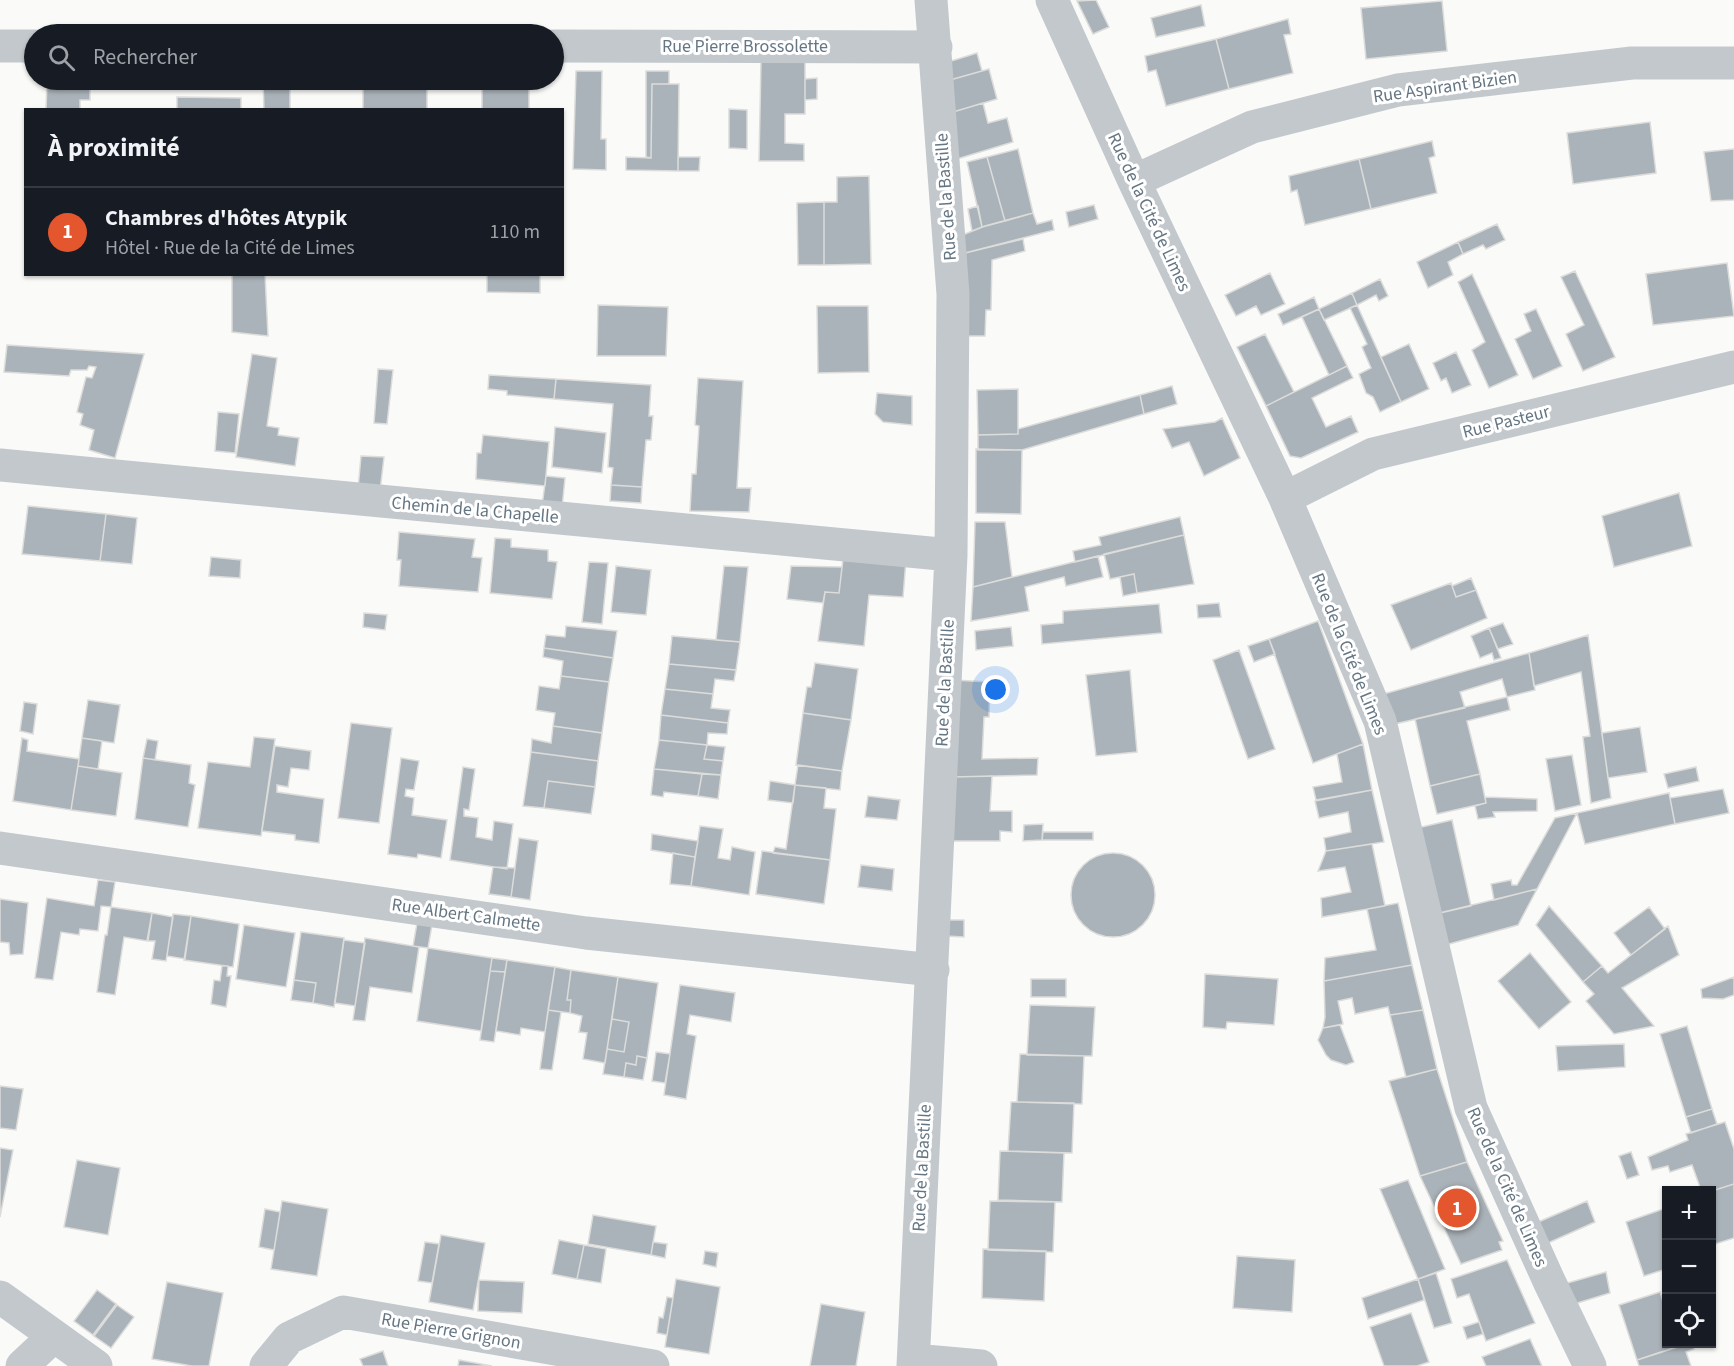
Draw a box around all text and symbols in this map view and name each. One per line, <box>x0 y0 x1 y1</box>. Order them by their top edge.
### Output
search box <box>24 24 564 90</box>
street label: Rue Pierre Brossolette <box>662 34 828 59</box>
icon: search <box>45 41 78 74</box>
text: Rechercher <box>93 41 197 73</box>
street label: Rue Aspirant Bizien <box>1371 65 1519 109</box>
text: À proximité <box>48 129 180 166</box>
street label: Rue de la Cité de Limes <box>1101 129 1197 295</box>
street label: Rue de la Bastille <box>929 132 963 262</box>
text: Chambres d'hôtes Atypik <box>105 202 347 234</box>
text: 1 <box>62 218 73 246</box>
text: 110 m <box>490 218 540 246</box>
text: Hôtel · Rue de la Cité de Limes <box>105 234 355 262</box>
street label: Rue Pasteur <box>1460 399 1553 445</box>
street label: Chemin de la Chapelle <box>390 490 560 530</box>
street label: Rue de la Cité de Limes <box>1305 569 1393 739</box>
street label: Rue de la Bastille <box>929 618 961 747</box>
your location <box>981 675 1010 704</box>
street label: Rue Albert Calmette <box>390 892 542 938</box>
street label: Rue de la Bastille <box>906 1103 938 1232</box>
street label: Rue de la Cité de Limes <box>1460 1103 1554 1271</box>
pin: 1 <box>1438 1186 1476 1230</box>
map controls <box>1662 1186 1716 1348</box>
button: + <box>1662 1186 1716 1240</box>
button: − <box>1662 1240 1716 1294</box>
button: locate <box>1662 1294 1716 1348</box>
street label: Rue Pierre Grignon <box>379 1306 523 1356</box>

